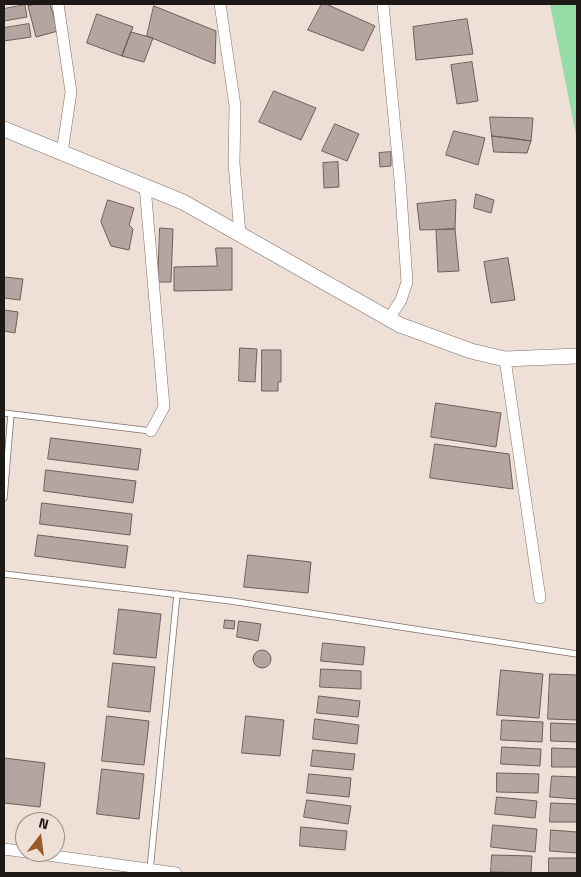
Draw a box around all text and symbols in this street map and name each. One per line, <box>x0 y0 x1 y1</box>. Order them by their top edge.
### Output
north arrow <box>15 812 65 862</box>
text: N <box>36 812 51 834</box>

